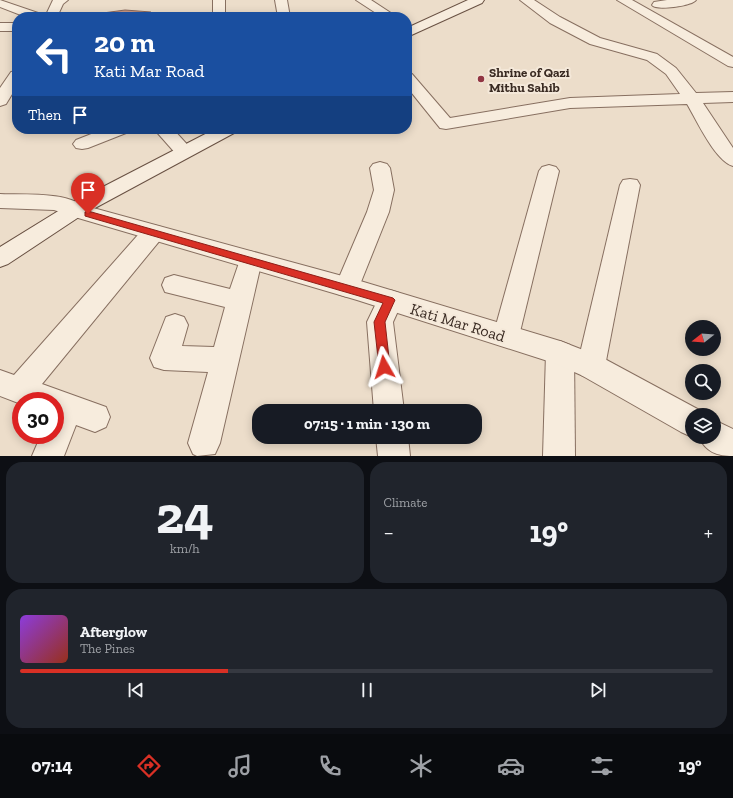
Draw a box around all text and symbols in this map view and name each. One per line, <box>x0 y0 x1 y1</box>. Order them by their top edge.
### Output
text: 20 m <box>94 26 155 59</box>
icon: left <box>28 28 80 80</box>
text: Kati Mar Road <box>94 60 205 82</box>
place label: Shrine of Qazi Mithu Sahib <box>489 65 570 95</box>
marker: Shrine of Qazi Mithu Sahib <box>476 74 486 84</box>
icon: arrive <box>69 104 91 126</box>
text: Then <box>28 106 61 124</box>
pin <box>71 173 105 214</box>
icon: arrive <box>77 179 99 201</box>
street label: Kati Mar Road <box>408 299 508 346</box>
north arrow <box>685 320 721 356</box>
map controls <box>685 320 721 444</box>
position arrow <box>363 346 405 388</box>
button: search <box>685 364 721 400</box>
speed limit sign: 30 <box>12 392 64 444</box>
button: layers <box>685 408 721 444</box>
text: 07:15 · 1 min · 130 m <box>304 415 430 433</box>
text: 24 <box>156 484 214 546</box>
text: Climate <box>384 495 427 510</box>
text: 19° <box>529 514 568 550</box>
text: − <box>384 519 394 546</box>
text: + <box>704 519 713 546</box>
text: km/h <box>170 541 200 556</box>
text: Afterglow <box>80 623 147 641</box>
text: The Pines <box>80 641 135 656</box>
icon: previous <box>125 679 147 701</box>
icon: pause <box>356 679 378 701</box>
icon: next <box>587 679 609 701</box>
icon: directions <box>135 752 163 780</box>
icon: music <box>226 752 254 780</box>
icon: phone <box>316 752 344 780</box>
icon: climate <box>407 752 435 780</box>
icon: car <box>497 752 525 780</box>
icon: filters <box>588 752 616 780</box>
text: 07:14 <box>31 755 73 777</box>
text: 19° <box>678 755 702 777</box>

